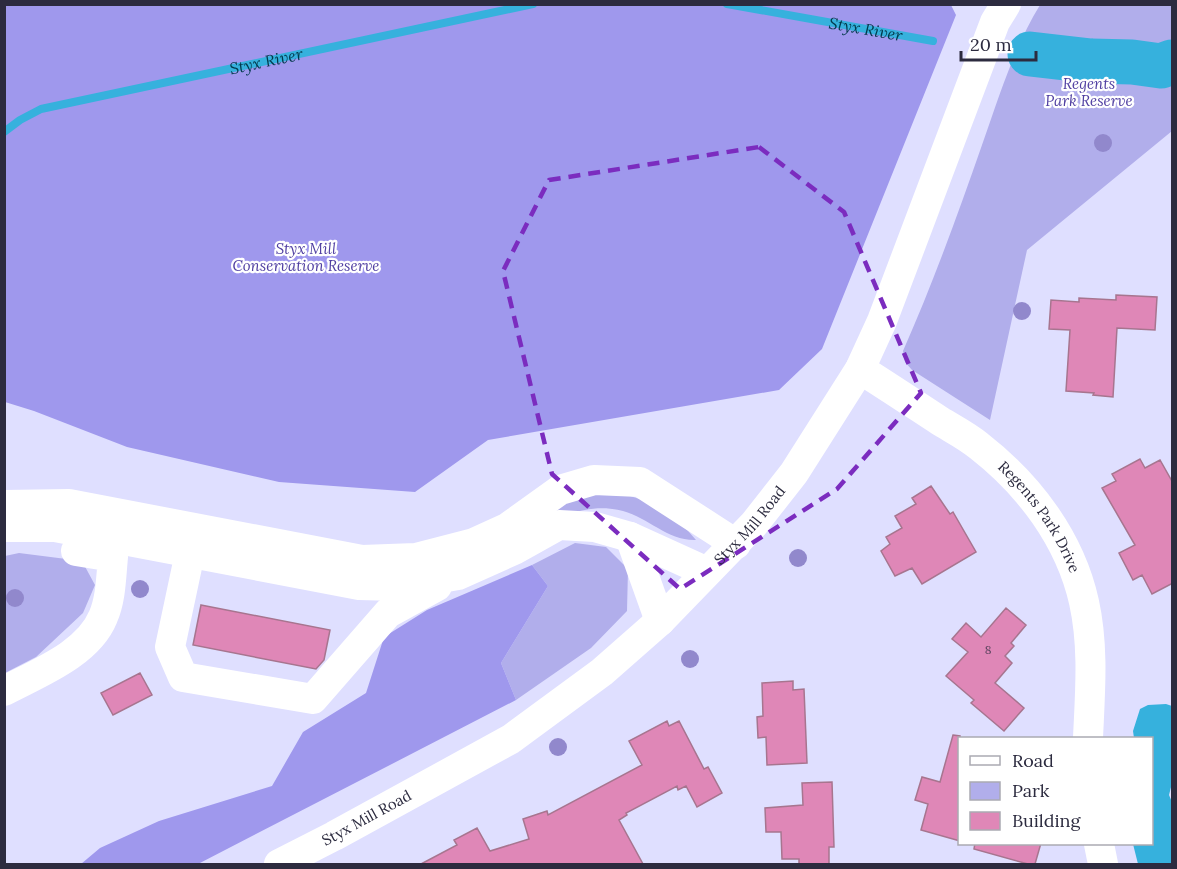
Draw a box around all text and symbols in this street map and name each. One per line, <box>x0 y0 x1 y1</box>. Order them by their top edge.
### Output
water label: Styx River <box>827 12 905 45</box>
scale bar <box>961 24 1036 62</box>
text: 20 m <box>970 33 1012 56</box>
water label: Styx River <box>228 43 305 78</box>
park label: Regents Park Reserve <box>1045 74 1133 110</box>
park label: Styx Mill Conservation Reserve <box>232 239 380 275</box>
street label: Regents Park Drive <box>994 457 1084 575</box>
street label: Styx Mill Road <box>710 482 789 569</box>
house number: 8 <box>985 642 992 657</box>
legend <box>958 737 1153 845</box>
text: Road <box>1012 749 1054 772</box>
text: Park <box>1012 779 1050 802</box>
street label: Styx Mill Road <box>319 785 414 850</box>
text: Building <box>1012 809 1082 832</box>

